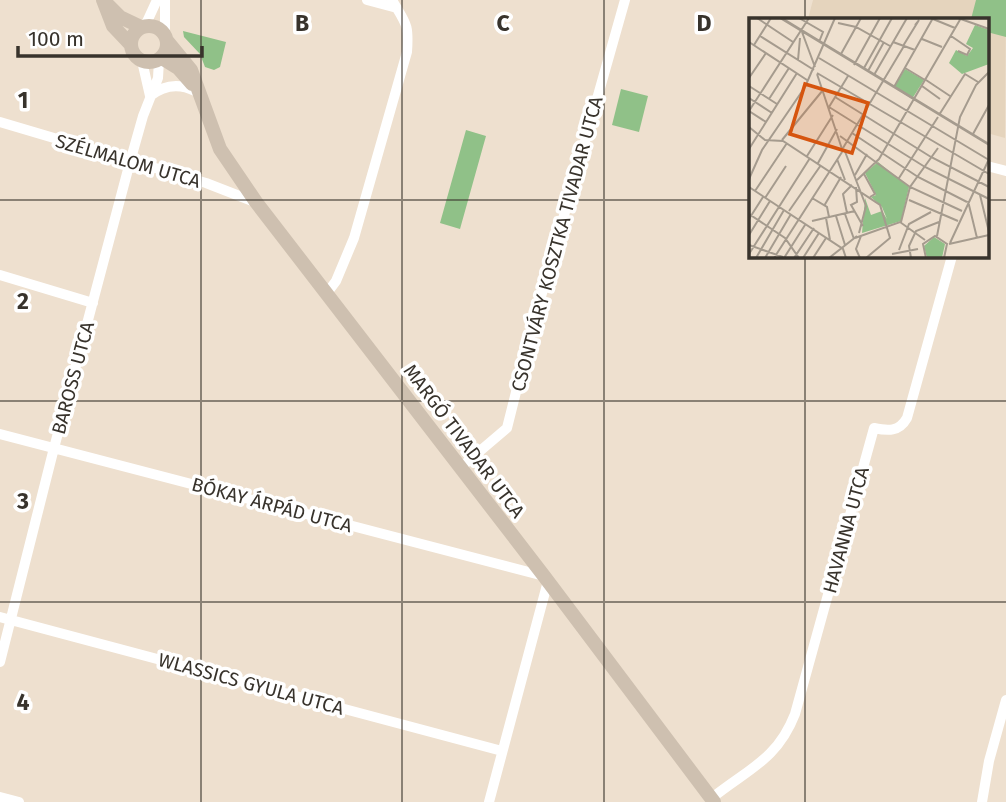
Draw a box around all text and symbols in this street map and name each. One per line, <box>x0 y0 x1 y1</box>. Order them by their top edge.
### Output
text: B <box>295 9 309 37</box>
text: C <box>496 9 510 37</box>
text: D <box>697 9 712 37</box>
scale bar <box>18 14 201 58</box>
inset map <box>749 18 988 257</box>
text: 100 m <box>28 26 84 52</box>
text: 1 <box>18 86 28 114</box>
street label: CSONTVÁRY KOSZTKA TIVADAR UTCA <box>506 94 608 394</box>
street label: SZÉLMALOM UTCA <box>53 129 203 193</box>
text: 2 <box>17 287 29 315</box>
street label: BAROSS UTCA <box>47 319 99 437</box>
street label: MARGÓ TIVADAR UTCA <box>399 360 529 522</box>
street label: HAVANNA UTCA <box>818 464 874 596</box>
street label: BÓKAY ÁRPÁD UTCA <box>189 473 355 537</box>
text: 3 <box>16 487 29 515</box>
street label: WLASSICS GYULA UTCA <box>156 648 346 720</box>
text: 4 <box>17 688 30 716</box>

